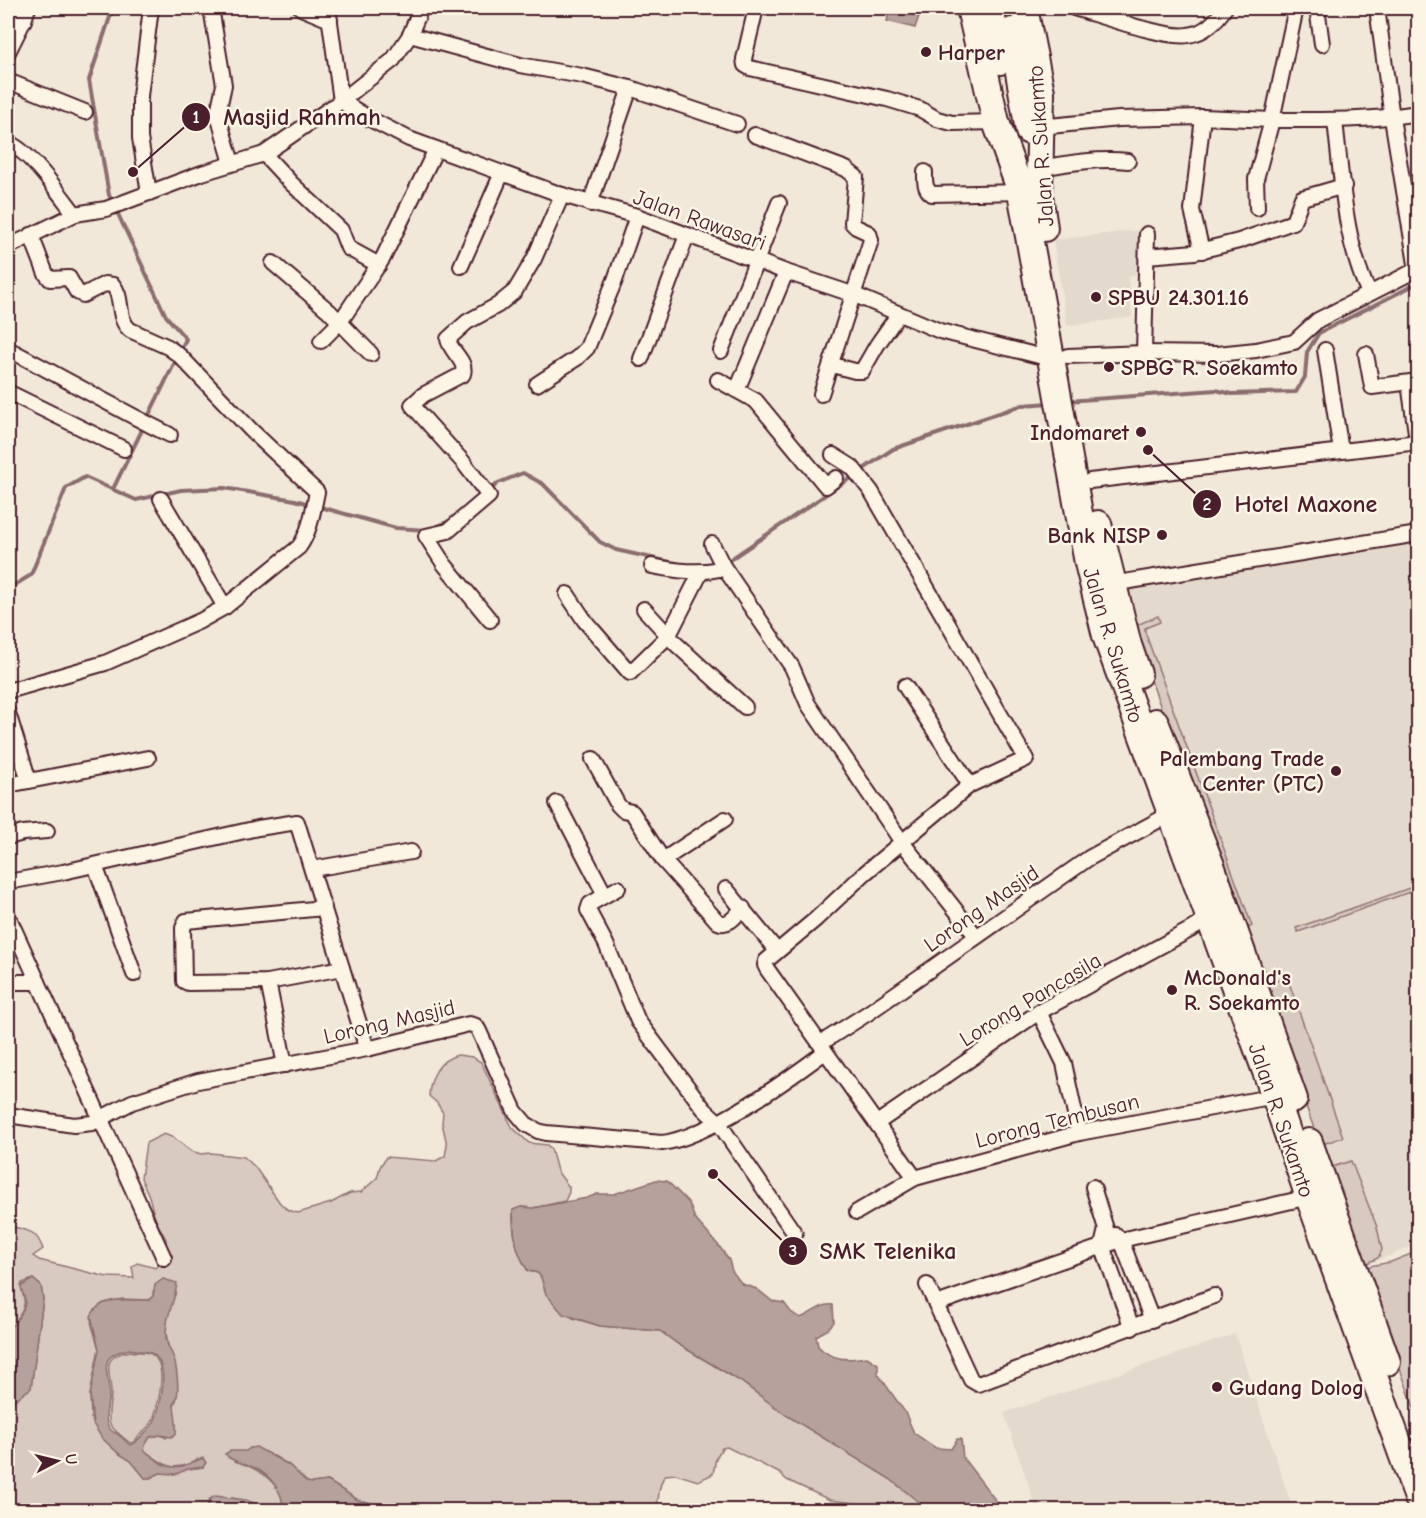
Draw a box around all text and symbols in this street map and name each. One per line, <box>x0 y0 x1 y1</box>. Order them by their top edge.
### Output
place label: Harper <box>938 40 1005 66</box>
marker: Harper <box>919 45 933 59</box>
street label: Jalan R. Sukamto <box>1022 65 1060 227</box>
callout: Masjid Rahmah <box>181 96 393 138</box>
text: Masjid Rahmah <box>223 103 381 131</box>
text: 1 <box>192 107 200 128</box>
street label: Jalan Rawasari <box>630 184 770 256</box>
place label: SPBU 24.301.16 <box>1108 285 1249 311</box>
marker: SPBU 24.301.16 <box>1089 290 1103 304</box>
place label: SPBG R. Soekamto <box>1121 355 1298 381</box>
marker: SPBG R. Soekamto <box>1102 360 1116 374</box>
place label: Indomaret <box>1030 420 1130 446</box>
marker: Indomaret <box>1134 425 1148 439</box>
callout: Hotel Maxone <box>1192 483 1389 525</box>
text: Hotel Maxone <box>1235 490 1378 518</box>
text: 2 <box>1203 494 1212 515</box>
place label: Bank NISP <box>1047 523 1150 549</box>
marker: Bank NISP <box>1155 528 1169 542</box>
street label: Jalan R. Sukamto <box>1077 564 1149 726</box>
place label: Palembang Trade Center (PTC) <box>1159 746 1324 797</box>
marker: Palembang Trade Center (PTC) <box>1329 764 1343 778</box>
street label: Lorong Masjid <box>919 860 1044 958</box>
street label: Lorong Pancasila <box>955 947 1106 1052</box>
place label: McDonald's R. Soekamto <box>1184 965 1300 1016</box>
marker: McDonald's R. Soekamto <box>1165 983 1179 997</box>
street label: Lorong Masjid <box>321 994 458 1050</box>
street label: Jalan R. Sukamto <box>1243 1040 1320 1201</box>
street label: Lorong Tembusan <box>973 1088 1142 1154</box>
callout: SMK Telenika <box>778 1230 968 1272</box>
text: SMK Telenika <box>820 1237 956 1265</box>
text: 3 <box>789 1241 797 1262</box>
place label: Gudang Dolog <box>1229 1375 1364 1401</box>
marker: Gudang Dolog <box>1210 1380 1224 1394</box>
north arrow <box>27 1431 87 1491</box>
text: U <box>61 1453 80 1466</box>

